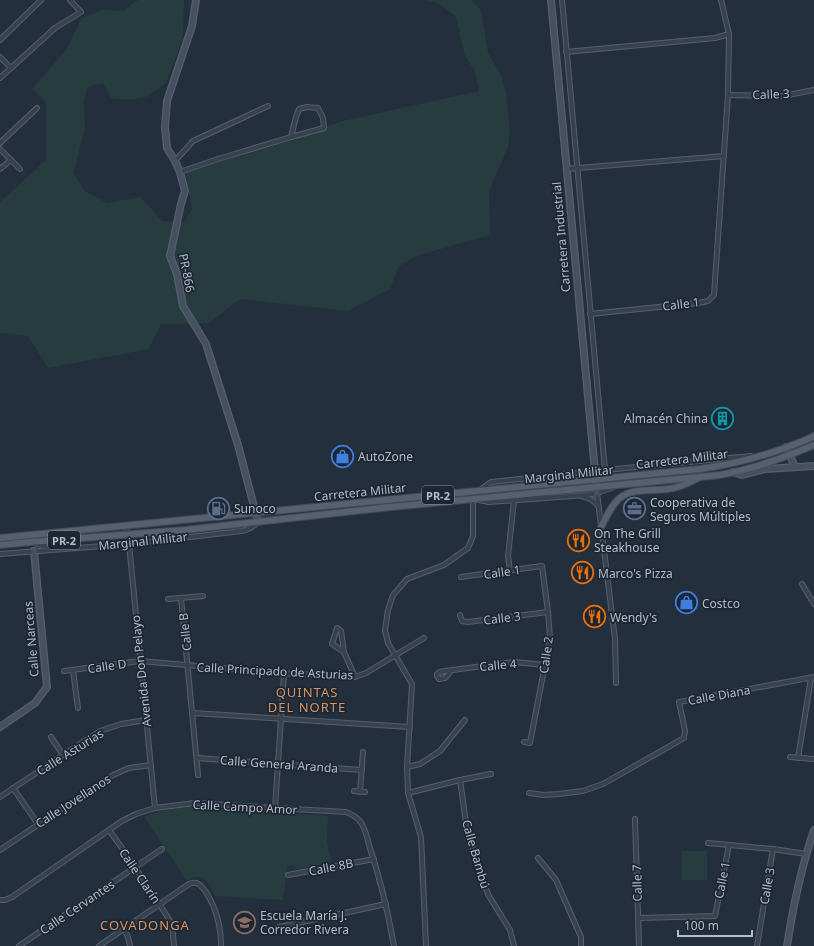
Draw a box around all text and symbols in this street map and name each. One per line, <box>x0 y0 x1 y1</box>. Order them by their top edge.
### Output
street label: Calle 3 <box>752 85 790 103</box>
street label: Carretera Industrial <box>548 181 574 293</box>
street label: PR-866 <box>175 252 199 294</box>
street label: Calle 1 <box>661 293 701 315</box>
building icon: Almacén China <box>710 405 736 431</box>
place label: Almacén China <box>624 410 708 427</box>
shop icon: AutoZone <box>330 443 356 469</box>
street label: Carretera Militar <box>635 445 729 473</box>
place label: AutoZone <box>358 448 413 465</box>
street label: Marginal Militar <box>524 461 614 487</box>
street label: Carretera Militar <box>313 479 407 505</box>
road number: PR-2 <box>422 486 454 504</box>
place label: Cooperativa de Seguros Múltiples <box>650 494 751 525</box>
fuel station icon: Sunoco <box>205 495 231 521</box>
office icon: Cooperativa de Seguros Múltiples <box>622 496 648 522</box>
place label: Sunoco <box>234 500 276 517</box>
place label: On The Grill Steakhouse <box>594 525 661 556</box>
restaurant icon: On The Grill Steakhouse <box>566 527 592 553</box>
street label: Marginal Militar <box>98 528 188 554</box>
road number: PR-2 <box>48 531 80 549</box>
restaurant icon: Marco's Pizza <box>569 560 595 586</box>
street label: Calle 1 <box>482 561 522 583</box>
place label: Marco's Pizza <box>598 565 673 582</box>
shop icon: Costco <box>673 590 699 616</box>
place label: Costco <box>702 595 740 612</box>
street label: Calle Narceas <box>19 600 43 678</box>
restaurant icon: Wendy's <box>582 604 608 630</box>
street label: Calle 3 <box>482 607 522 629</box>
place label: Wendy's <box>610 609 657 626</box>
street label: Calle B <box>175 612 195 652</box>
street label: Avenida Don Pelayo <box>127 614 155 728</box>
street label: Calle 2 <box>535 635 557 675</box>
street label: Calle D <box>86 655 128 677</box>
street label: Calle 4 <box>479 655 517 675</box>
street label: Calle Principado de Asturias <box>196 658 354 684</box>
street label: Calle Diana <box>686 681 752 709</box>
district label: QUINTAS DEL NORTE <box>268 683 346 716</box>
street label: Calle Asturias <box>33 724 107 779</box>
street label: Calle General Aranda <box>219 751 339 777</box>
street label: Calle Jovellanos <box>32 770 114 832</box>
street label: Calle Campo Amor <box>192 796 298 818</box>
street label: Calle Bambú <box>458 818 494 890</box>
street label: Calle Clarín <box>115 845 165 907</box>
street label: Calle 8B <box>307 854 355 880</box>
street label: Calle 1 <box>710 860 734 900</box>
street label: Calle 7 <box>628 864 646 902</box>
street label: Calle 3 <box>755 866 779 906</box>
street label: Calle Cervantes <box>36 876 118 938</box>
place label: Escuela María J. Corredor Rivera <box>260 907 349 938</box>
school or university icon: Escuela María J. Corredor Rivera <box>231 909 257 935</box>
scale bar <box>678 912 752 938</box>
district label: COVADONGA <box>100 916 190 934</box>
text: 100 m <box>684 917 719 934</box>

